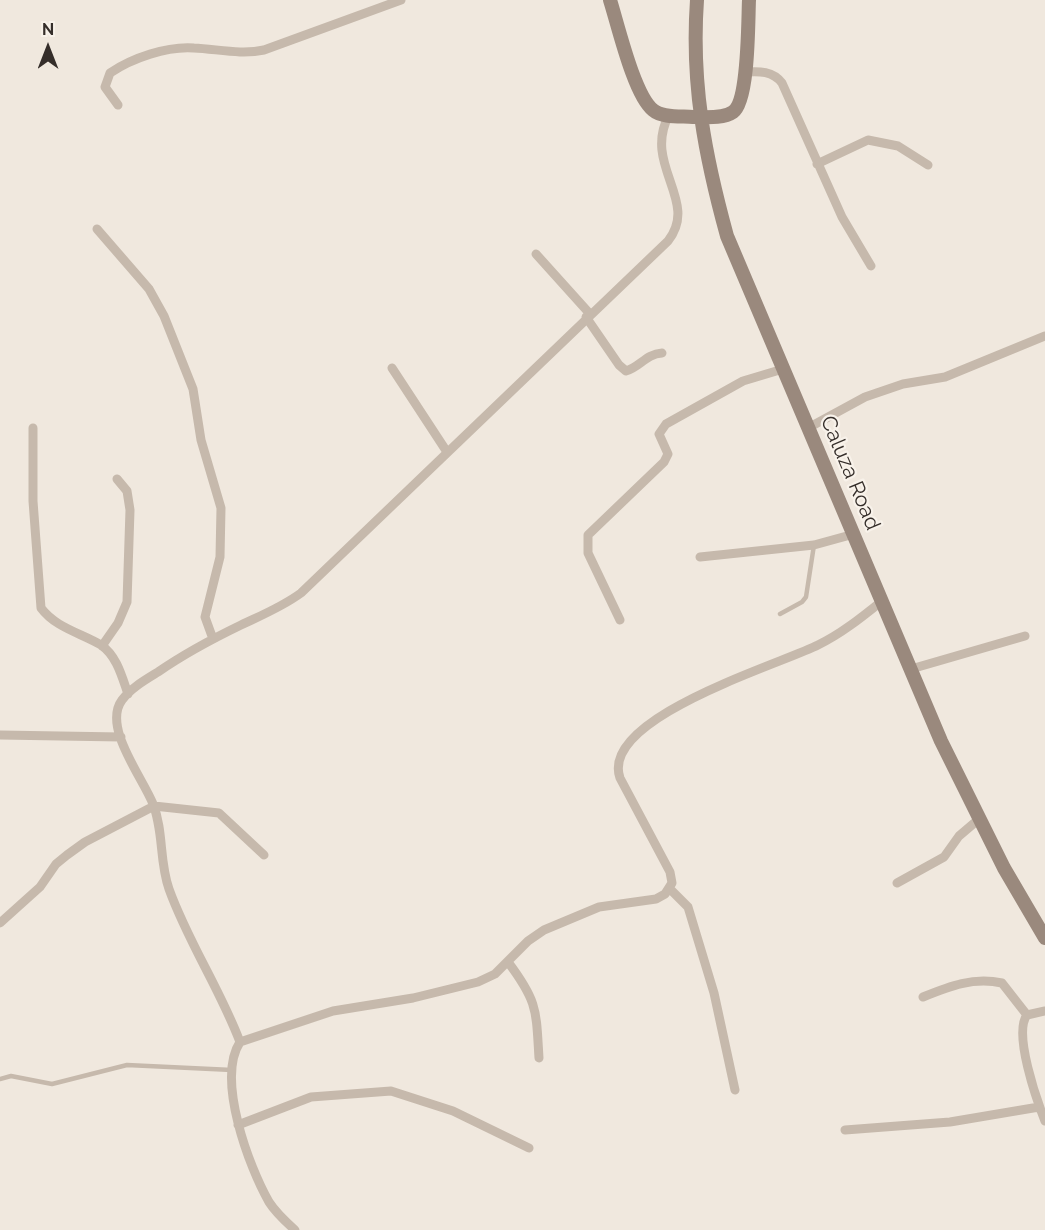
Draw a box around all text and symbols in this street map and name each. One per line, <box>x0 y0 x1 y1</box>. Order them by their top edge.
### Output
north arrow <box>18 18 78 78</box>
text: N <box>42 20 54 39</box>
street label: Caluza Road <box>815 412 885 534</box>

